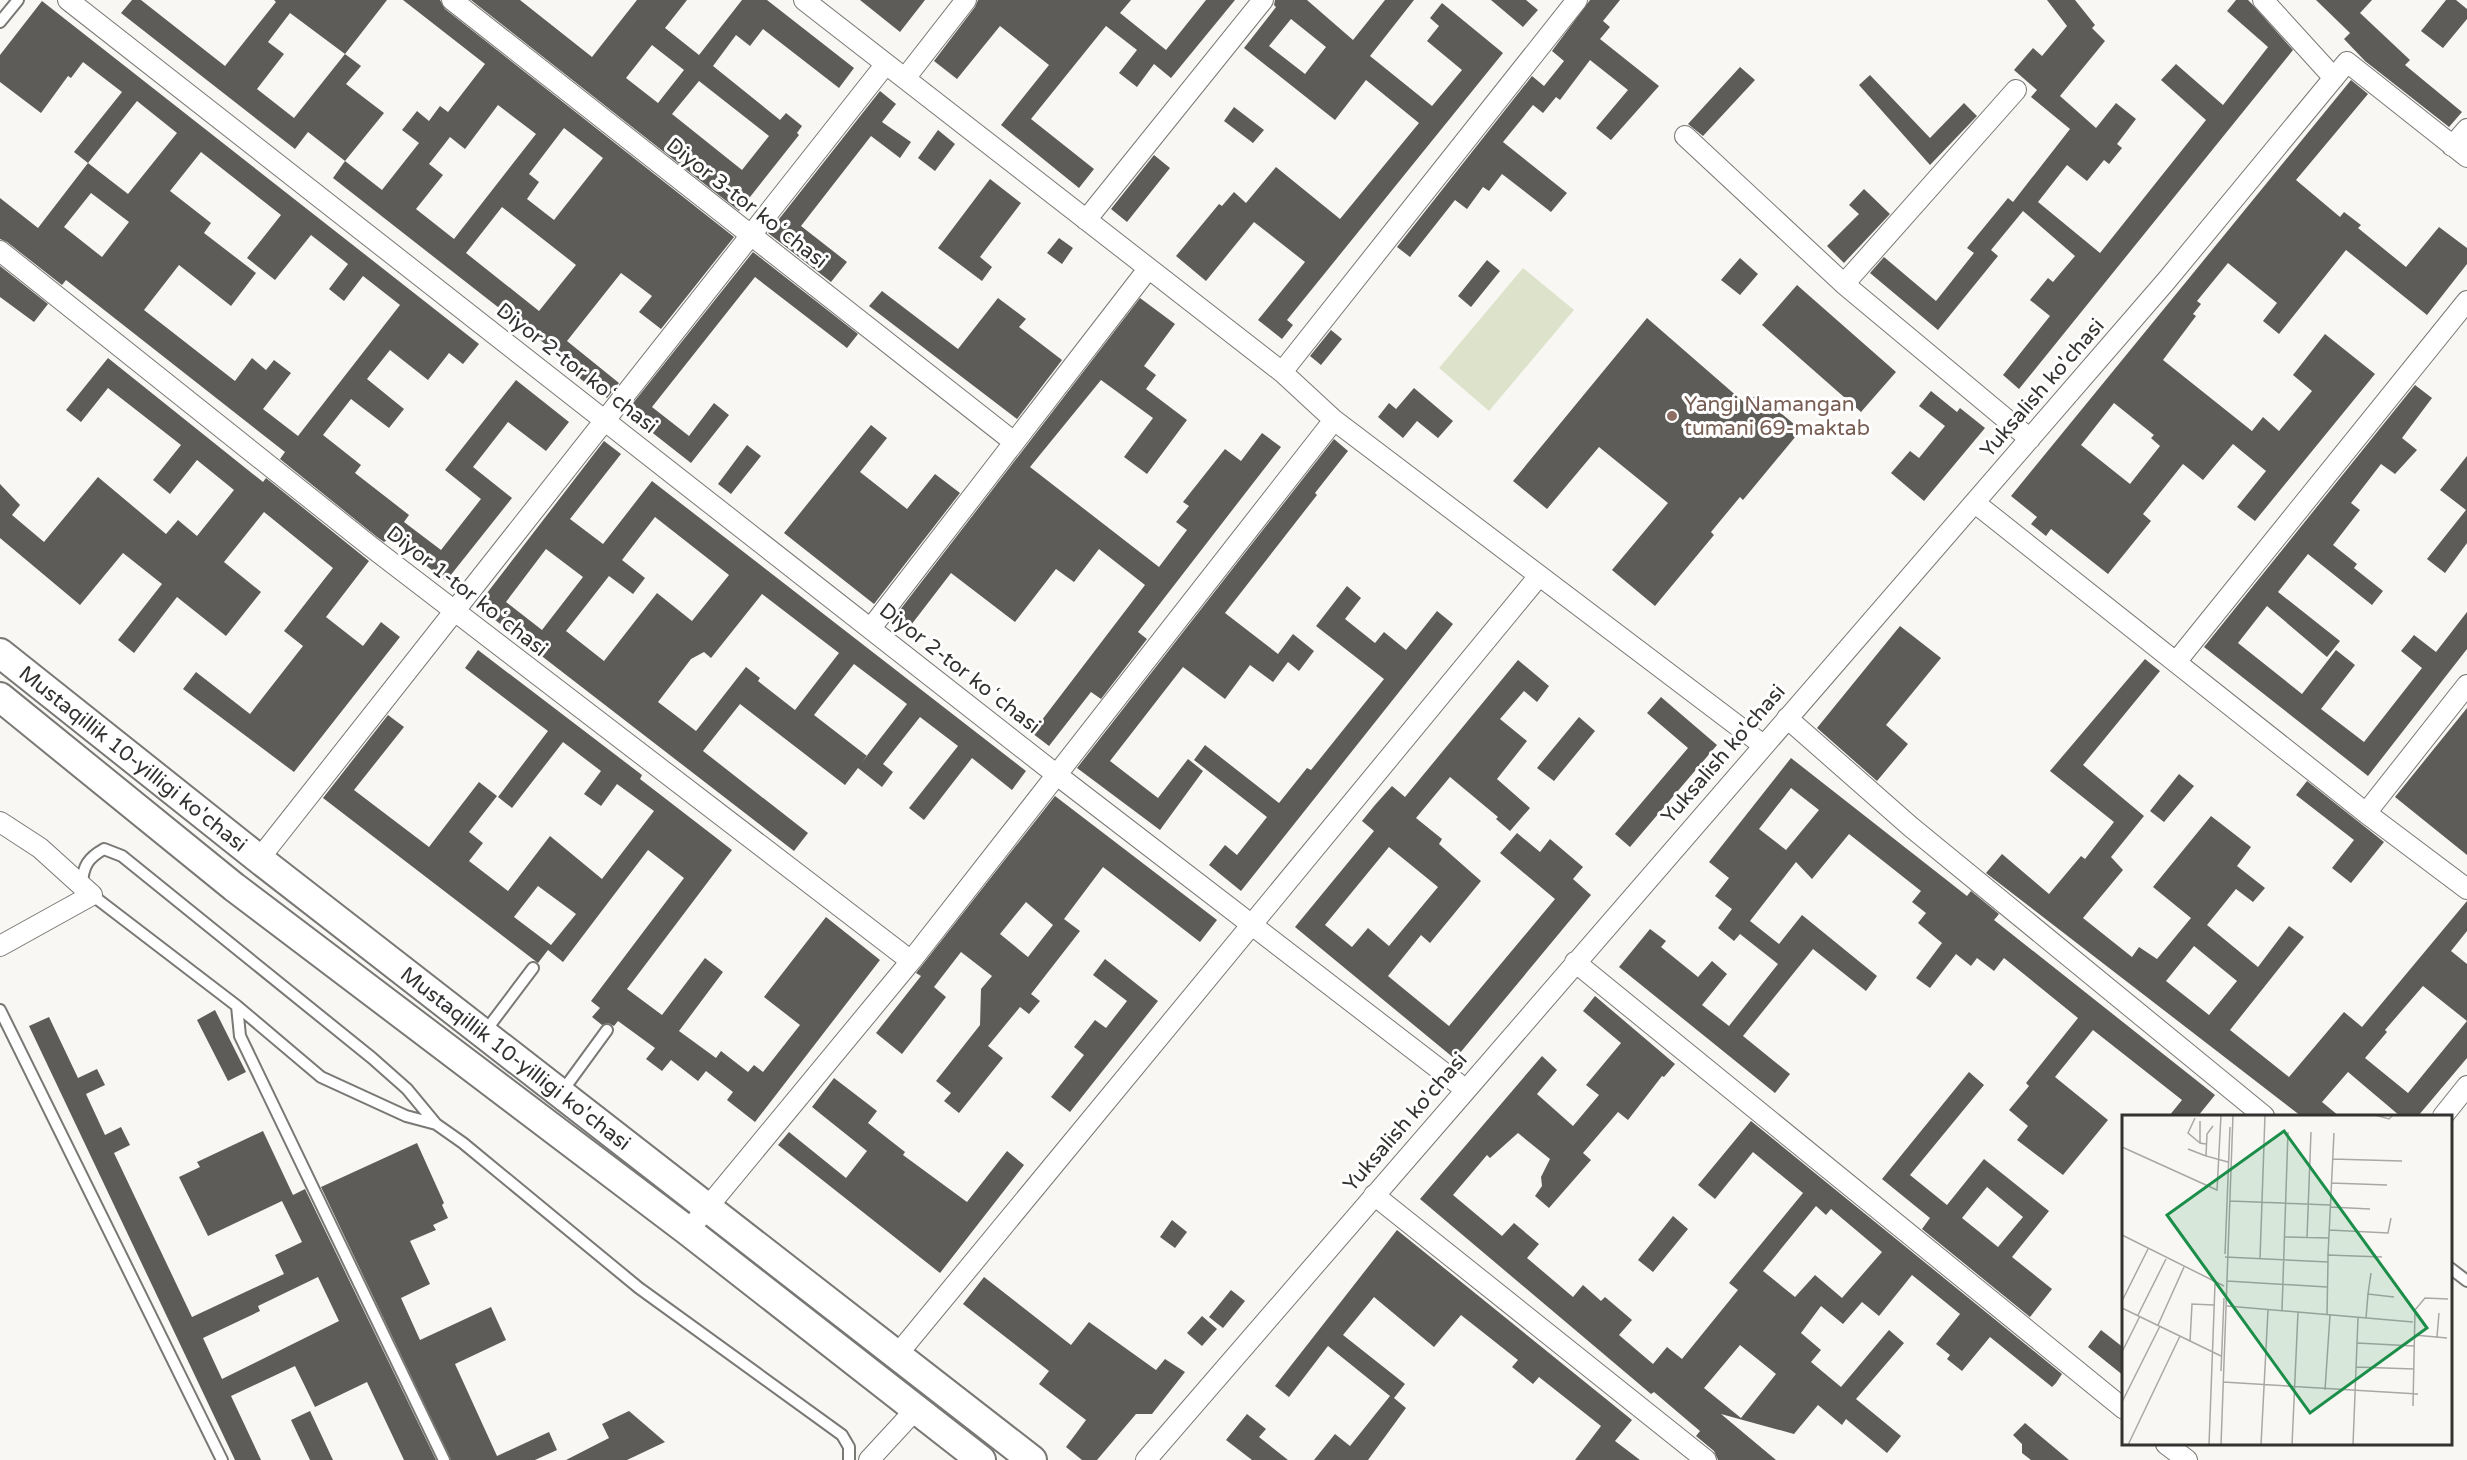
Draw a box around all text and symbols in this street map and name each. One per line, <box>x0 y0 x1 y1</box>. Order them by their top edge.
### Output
street label: Diyor 3-tor koʻchasi <box>661 133 832 274</box>
street label: Diyor 2-tor koʻchasi <box>491 298 662 439</box>
street label: Yuksalish ko'chasi <box>1975 314 2110 463</box>
place label: Yangi Namangan tumani 69-maktab <box>1684 392 1870 441</box>
marker: Yangi Namangan tumani 69-maktab <box>1665 409 1679 423</box>
street label: Diyor 1-tor koʻchasi <box>381 521 552 662</box>
street label: Diyor 2-tor koʻchasi <box>874 598 1045 739</box>
street label: Mustaqillik 10-yilligi ko'chasi <box>14 661 252 858</box>
street label: Yuksalish ko'chasi <box>1656 680 1791 829</box>
street label: Mustaqillik 10-yilligi ko'chasi <box>395 962 635 1156</box>
street label: Yuksalish ko'chasi <box>1338 1048 1473 1197</box>
inset map <box>2122 1115 2452 1445</box>

